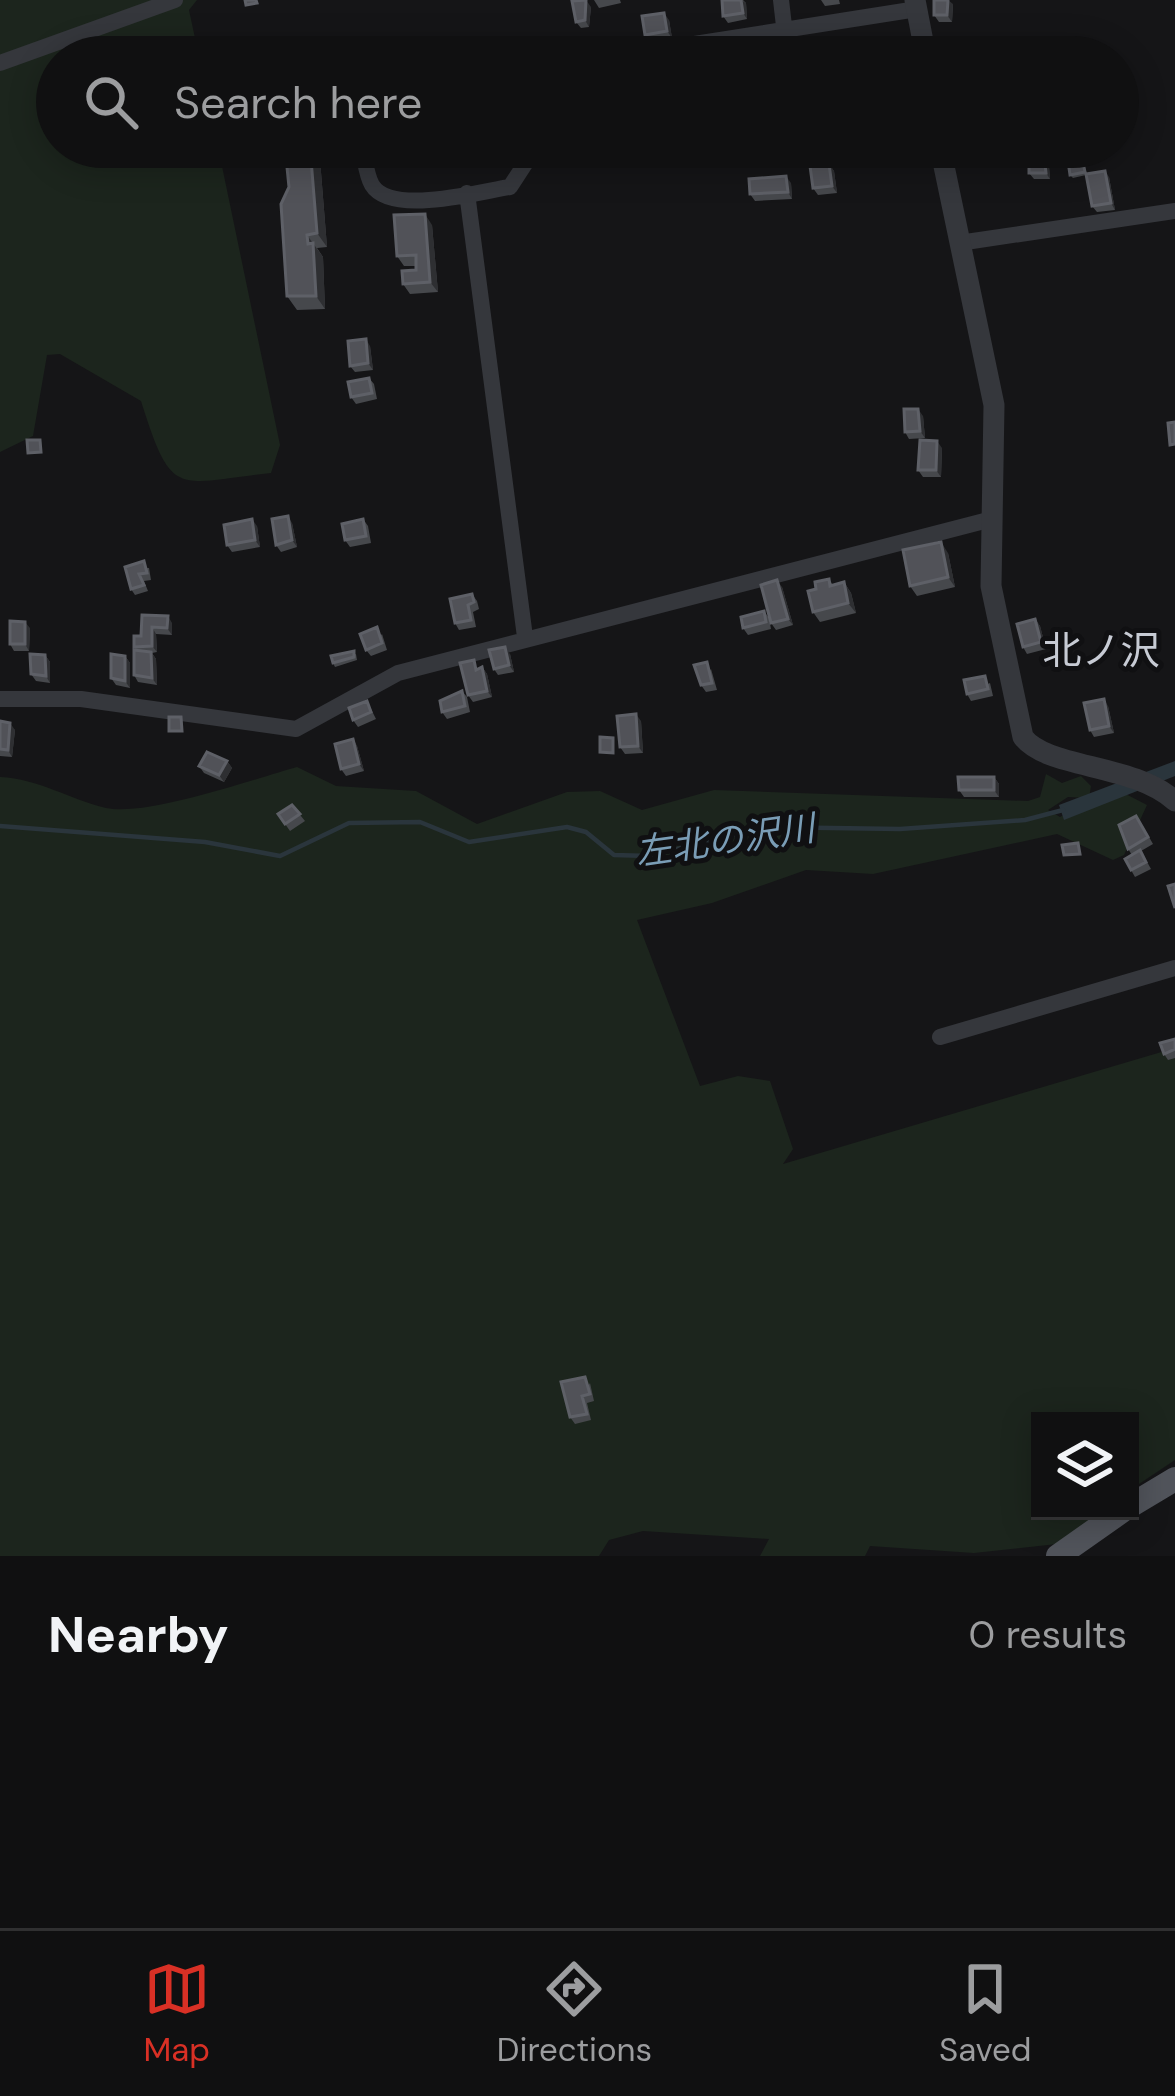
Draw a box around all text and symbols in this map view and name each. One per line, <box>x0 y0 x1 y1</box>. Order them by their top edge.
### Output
search box <box>36 36 1139 168</box>
icon: search <box>78 69 144 135</box>
text: Search here <box>174 73 422 132</box>
district label: 北ノ沢 <box>1042 625 1160 676</box>
water label: 左北の沢川 <box>633 804 821 876</box>
map controls <box>1031 1412 1139 1520</box>
button: layers <box>1031 1412 1139 1520</box>
text: Nearby <box>48 1601 229 1668</box>
text: 0 results <box>969 1609 1127 1660</box>
tab: Map <box>143 1956 210 2071</box>
tab: Directions <box>497 1956 652 2071</box>
tab: Saved <box>939 1956 1032 2071</box>

